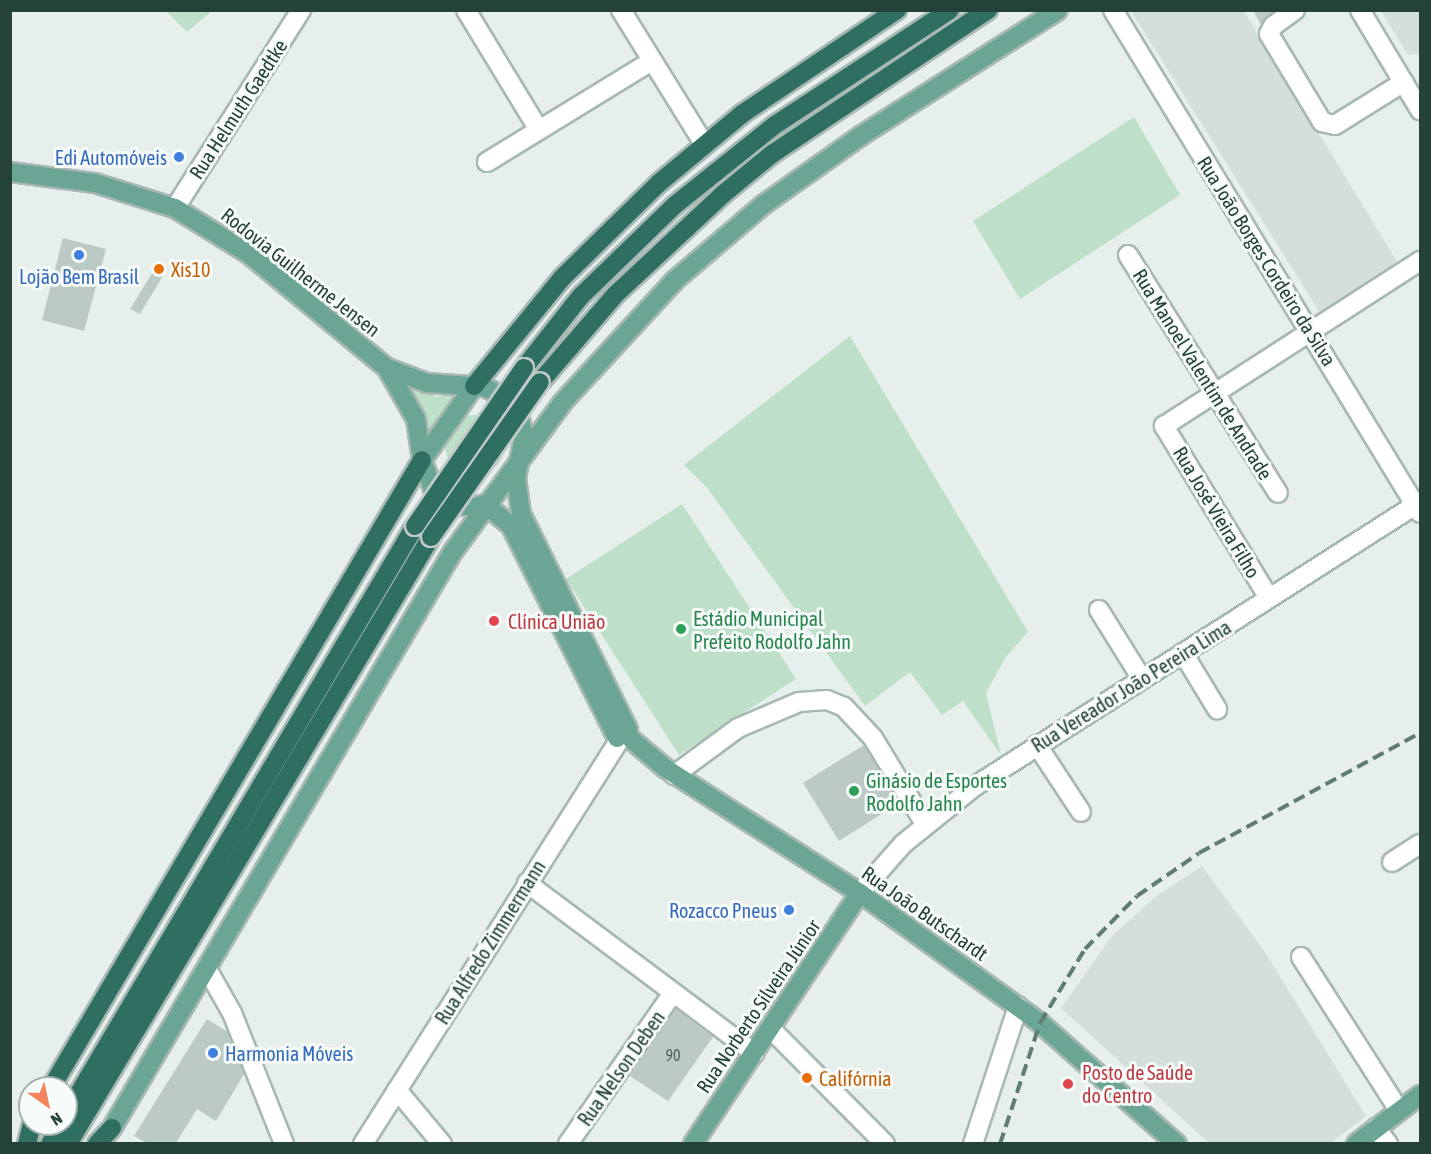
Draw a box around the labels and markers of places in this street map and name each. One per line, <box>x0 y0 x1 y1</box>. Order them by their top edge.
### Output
place label: Edi Automóveis <box>55 145 167 169</box>
marker: Edi Automóveis <box>172 150 186 164</box>
marker: Lojão Bem Brasil <box>72 248 86 262</box>
place label: Xis10 <box>171 257 210 281</box>
marker: Xis10 <box>152 262 166 276</box>
place label: Lojão Bem Brasil <box>19 264 139 288</box>
place label: Estádio Municipal Prefeito Rodolfo Jahn <box>693 606 851 653</box>
place label: Clínica União <box>508 609 605 633</box>
marker: Clínica União <box>485 612 503 630</box>
marker: Estádio Municipal Prefeito Rodolfo Jahn <box>674 622 688 636</box>
place label: Ginásio de Esportes Rodolfo Jahn <box>866 768 1007 815</box>
marker: Ginásio de Esportes Rodolfo Jahn <box>847 784 861 798</box>
place label: Rozacco Pneus <box>669 898 777 922</box>
marker: Rozacco Pneus <box>782 903 796 917</box>
place label: Harmonia Móveis <box>225 1041 353 1065</box>
marker: Harmonia Móveis <box>206 1046 220 1060</box>
place label: Posto de Saúde do Centro <box>1082 1060 1193 1107</box>
place label: Califórnia <box>819 1066 892 1090</box>
marker: Califórnia <box>800 1071 814 1085</box>
marker: Posto de Saúde do Centro <box>1059 1075 1077 1093</box>

